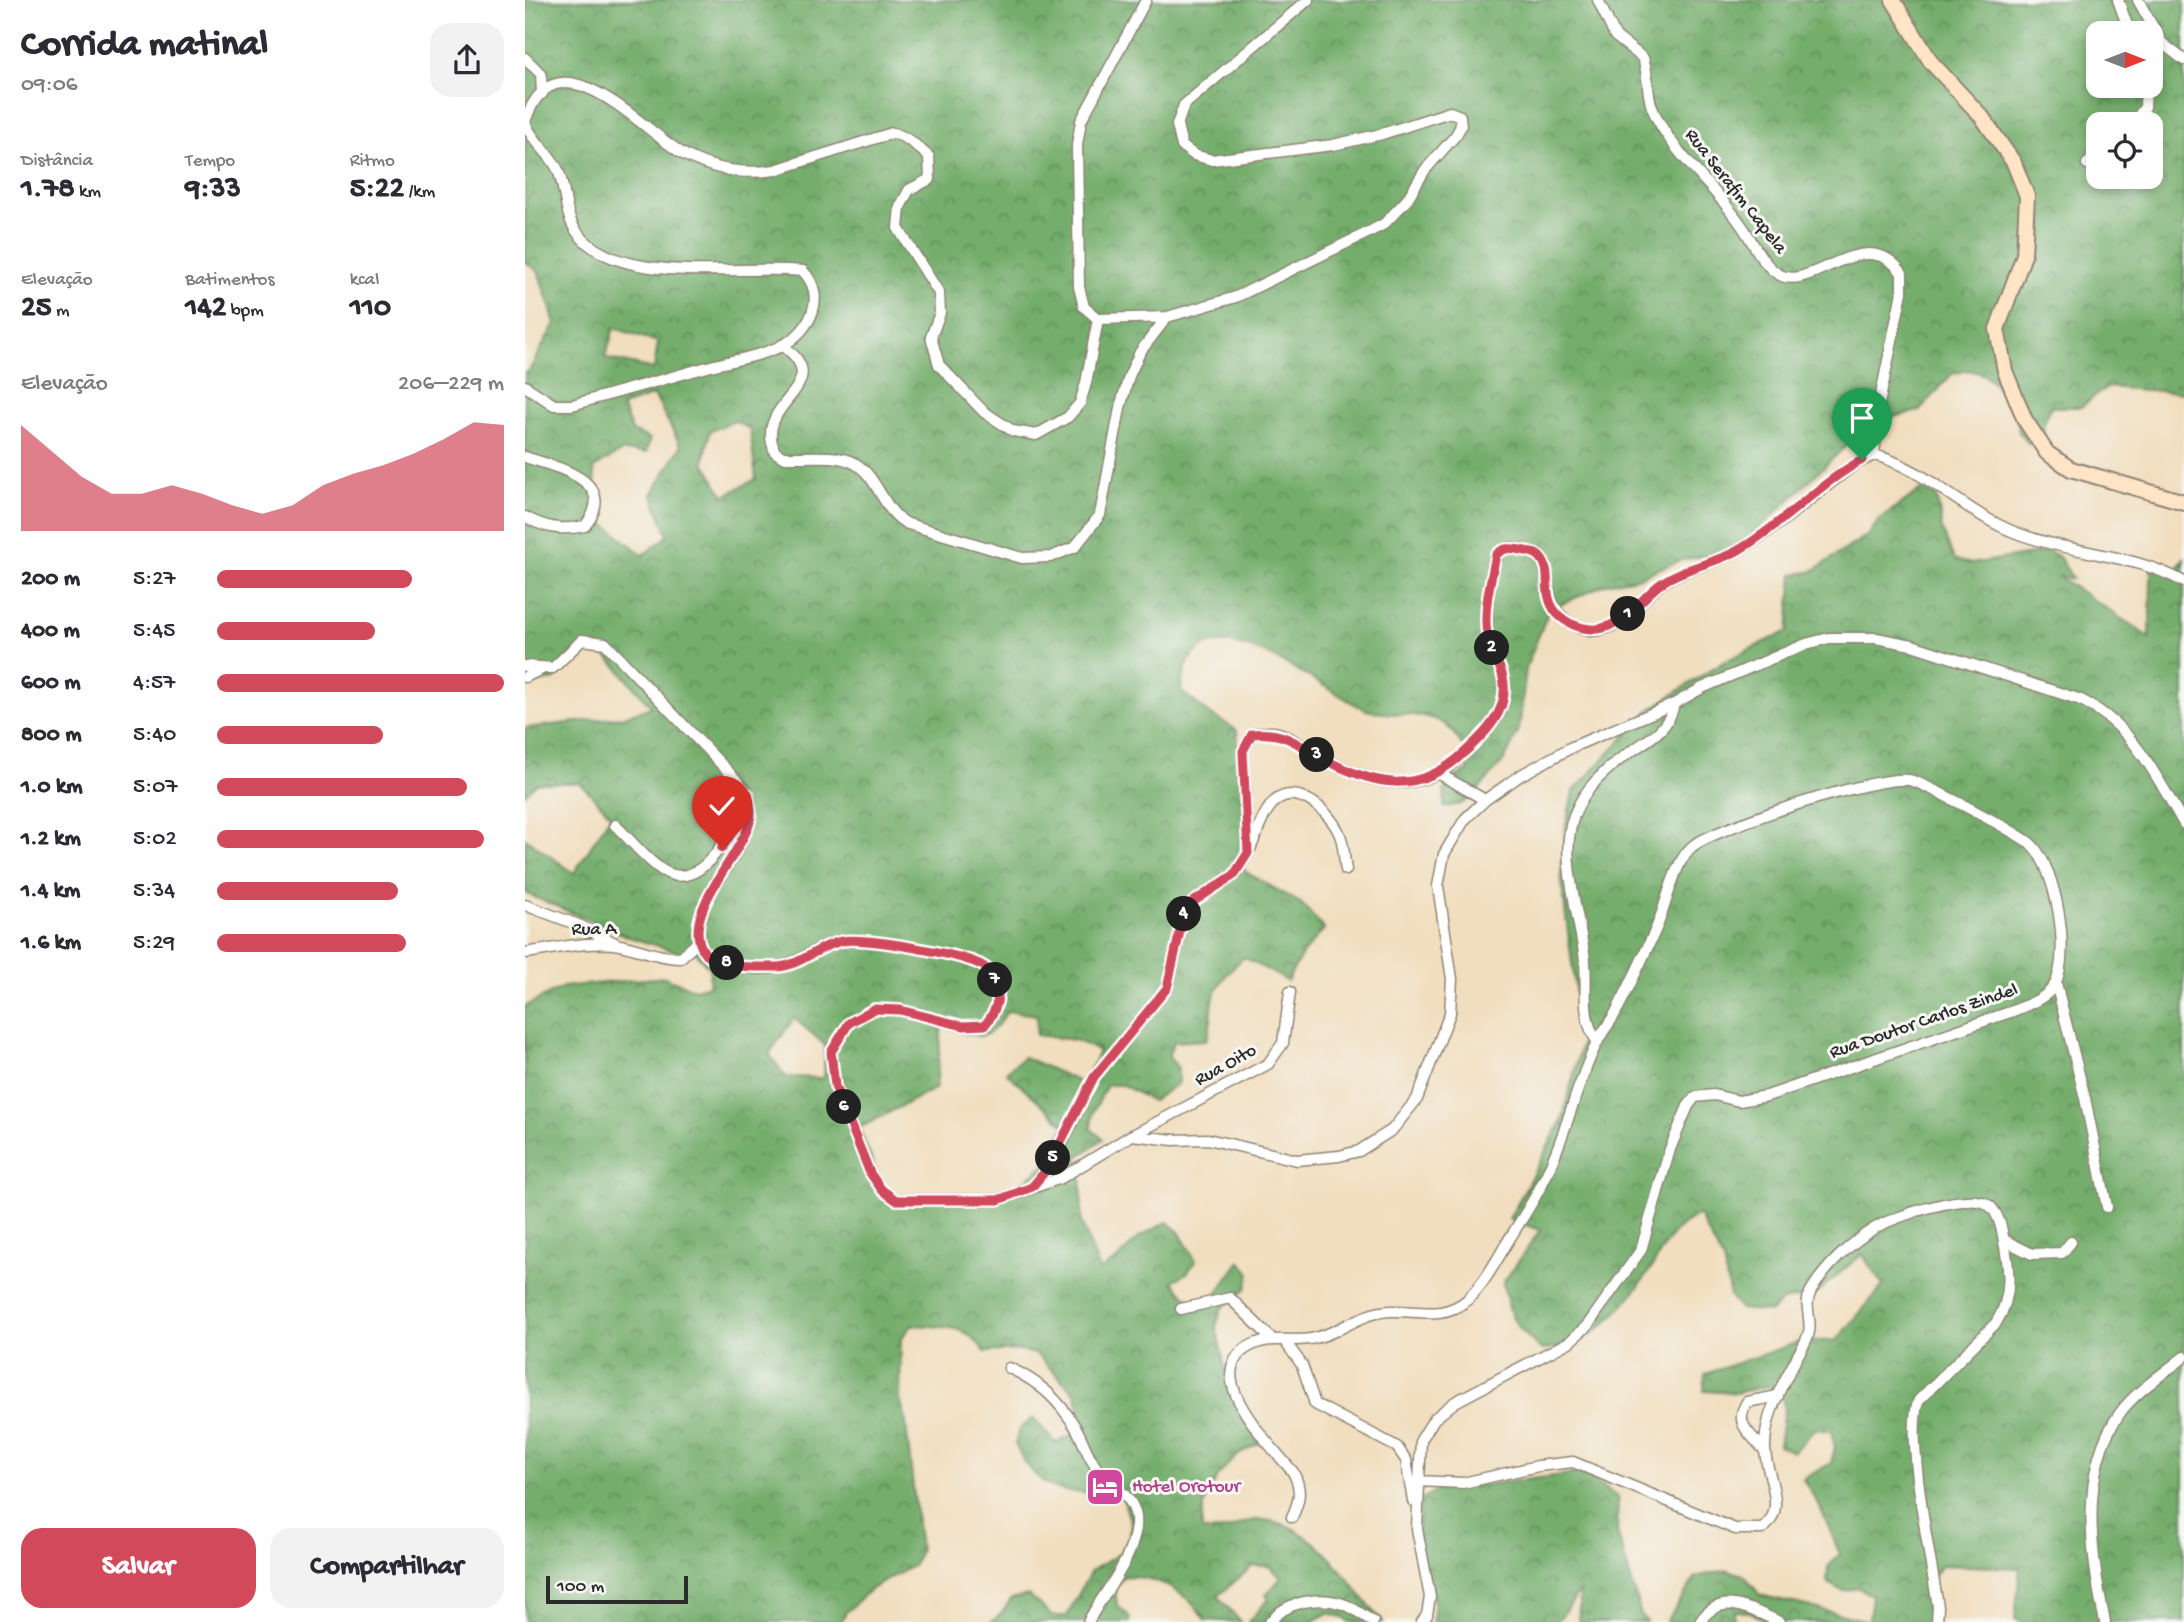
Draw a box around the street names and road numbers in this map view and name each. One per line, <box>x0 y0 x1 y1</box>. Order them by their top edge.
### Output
street label: Rua Serafim Capela <box>1679 125 1792 260</box>
street label: Rua A <box>571 919 618 942</box>
street label: Rua Doutor Carlos Zindel <box>1827 979 2021 1065</box>
street label: Rua Oito <box>1191 1040 1261 1092</box>

